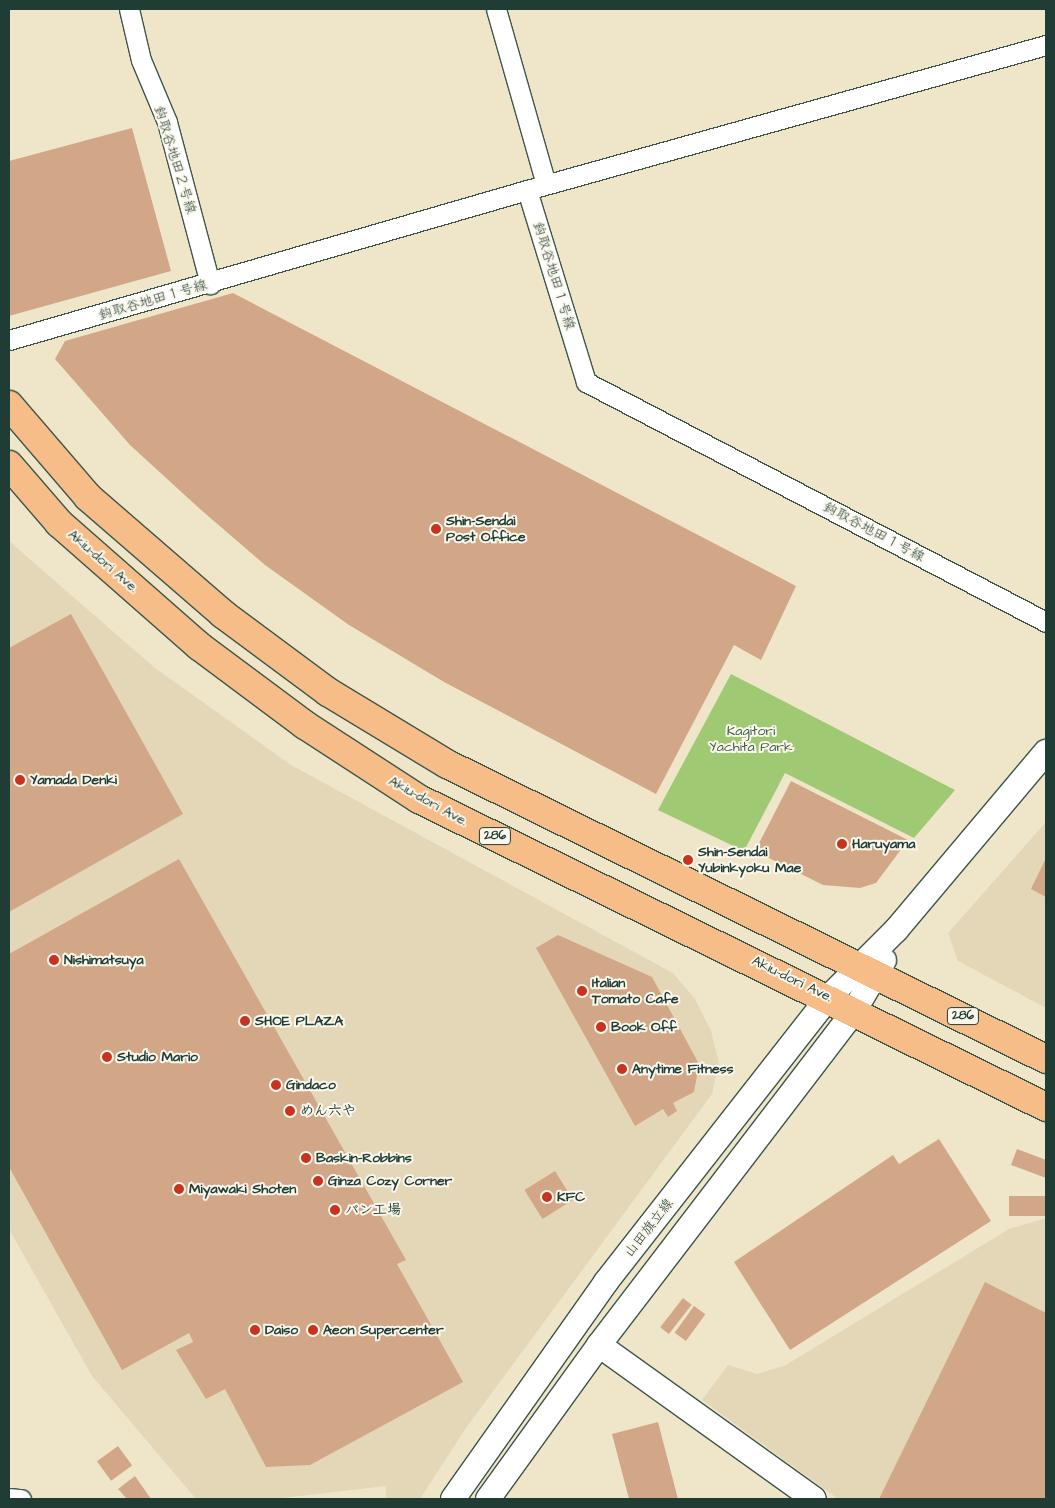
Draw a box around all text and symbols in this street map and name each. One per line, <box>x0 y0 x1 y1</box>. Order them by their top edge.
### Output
street label: 鈎取谷地田２号線 <box>151 104 199 216</box>
street label: 鈎取谷地田１号線 <box>530 220 578 332</box>
street label: 鈎取谷地田１号線 <box>97 276 209 324</box>
street label: 鈎取谷地田１号線 <box>821 498 927 566</box>
place label: Shin-Sendai Post Office <box>446 513 526 546</box>
marker: Shin-Sendai Post Office <box>430 523 442 535</box>
street label: Akiu-dori Ave. <box>65 526 141 596</box>
park label: Kagitori Yachita Park <box>709 723 793 756</box>
place label: Yamada Denki <box>30 772 117 788</box>
street label: Akiu-dori Ave. <box>386 772 470 830</box>
marker: Yamada Denki <box>14 774 26 786</box>
road number: 286 <box>479 826 511 846</box>
place label: Haruyama <box>852 836 915 852</box>
marker: Haruyama <box>836 838 848 850</box>
place label: Shin-Sendai Yubinkyoku Mae <box>698 844 801 876</box>
marker: Shin-Sendai Yubinkyoku Mae <box>682 854 694 866</box>
place label: Nishimatsuya <box>64 952 144 968</box>
street label: Akiu-dori Ave. <box>749 952 835 1006</box>
marker: Nishimatsuya <box>48 954 60 966</box>
place label: Italian Tomato Cafe <box>592 975 679 1008</box>
marker: Italian Tomato Cafe <box>576 985 588 997</box>
road number: 286 <box>947 1006 979 1026</box>
place label: SHOE PLAZA <box>255 1013 343 1029</box>
marker: SHOE PLAZA <box>239 1015 251 1027</box>
place label: Book Off <box>611 1019 677 1035</box>
marker: Book Off <box>595 1021 607 1033</box>
place label: Studio Mario <box>117 1049 198 1065</box>
marker: Studio Mario <box>101 1051 113 1063</box>
place label: Anytime Fitness <box>632 1061 734 1077</box>
marker: Anytime Fitness <box>616 1063 628 1075</box>
place label: Gindaco <box>286 1077 336 1093</box>
marker: Gindaco <box>270 1079 282 1091</box>
place label: めん六や <box>300 1103 356 1119</box>
marker: めん六や <box>284 1105 296 1117</box>
place label: Baskin-Robbins <box>316 1150 412 1166</box>
marker: Baskin-Robbins <box>300 1152 312 1164</box>
place label: Ginza Cozy Corner <box>328 1173 452 1189</box>
marker: Ginza Cozy Corner <box>312 1175 324 1187</box>
place label: Miyawaki Shoten <box>189 1181 296 1197</box>
marker: Miyawaki Shoten <box>173 1183 185 1195</box>
place label: KFC <box>557 1189 585 1205</box>
marker: KFC <box>541 1191 553 1203</box>
street label: 山田旗立線 <box>621 1195 677 1261</box>
place label: パン工場 <box>345 1202 401 1218</box>
marker: パン工場 <box>329 1204 341 1216</box>
place label: Daiso <box>265 1322 298 1338</box>
place label: Aeon Supercenter <box>323 1322 444 1338</box>
marker: Daiso <box>249 1324 261 1336</box>
marker: Aeon Supercenter <box>307 1324 319 1336</box>

